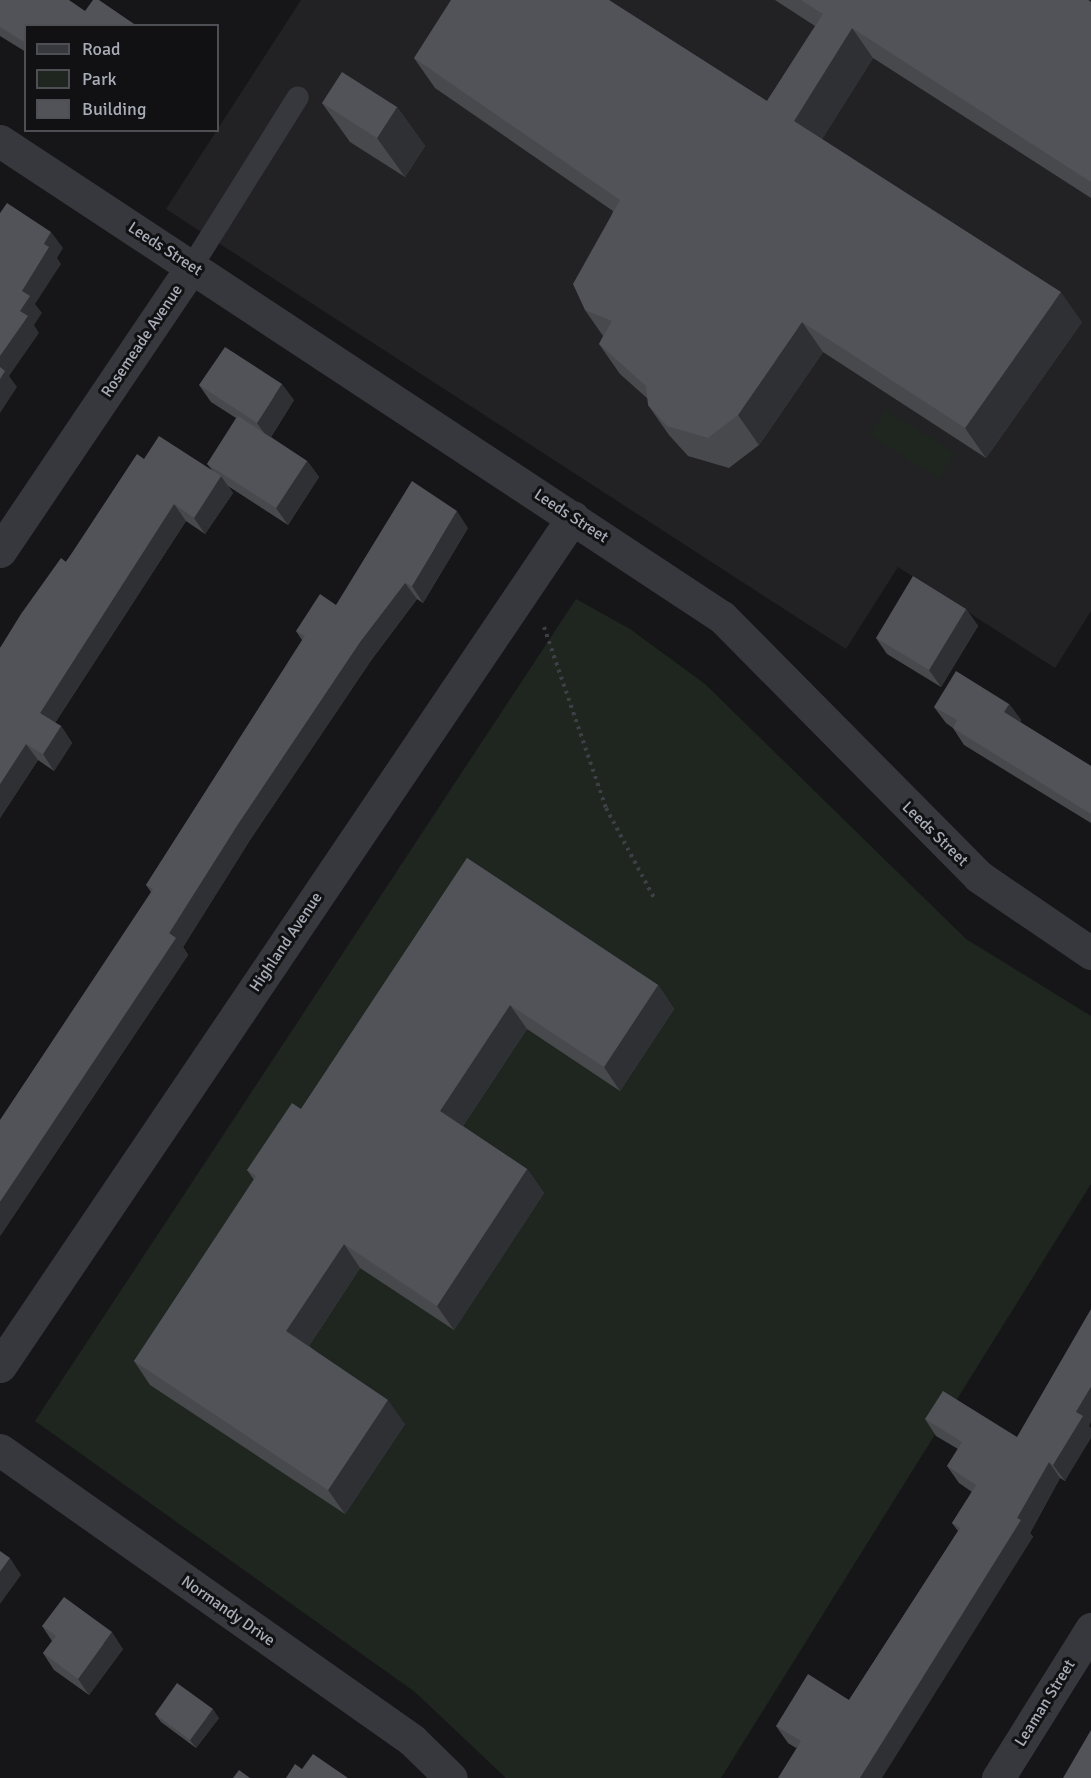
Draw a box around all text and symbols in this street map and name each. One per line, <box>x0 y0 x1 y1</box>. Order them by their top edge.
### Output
legend <box>24 24 219 132</box>
text: Road <box>82 38 121 60</box>
text: Park <box>82 68 117 90</box>
text: Building <box>82 98 146 120</box>
street label: Leeds Street <box>124 218 206 280</box>
street label: Rosemeade Avenue <box>97 281 187 401</box>
street label: Leeds Street <box>530 485 612 547</box>
street label: Leeds Street <box>898 798 972 870</box>
street label: Highland Avenue <box>246 889 326 995</box>
street label: Normandy Drive <box>177 1572 279 1650</box>
street label: Leaman Street <box>1011 1656 1079 1750</box>

